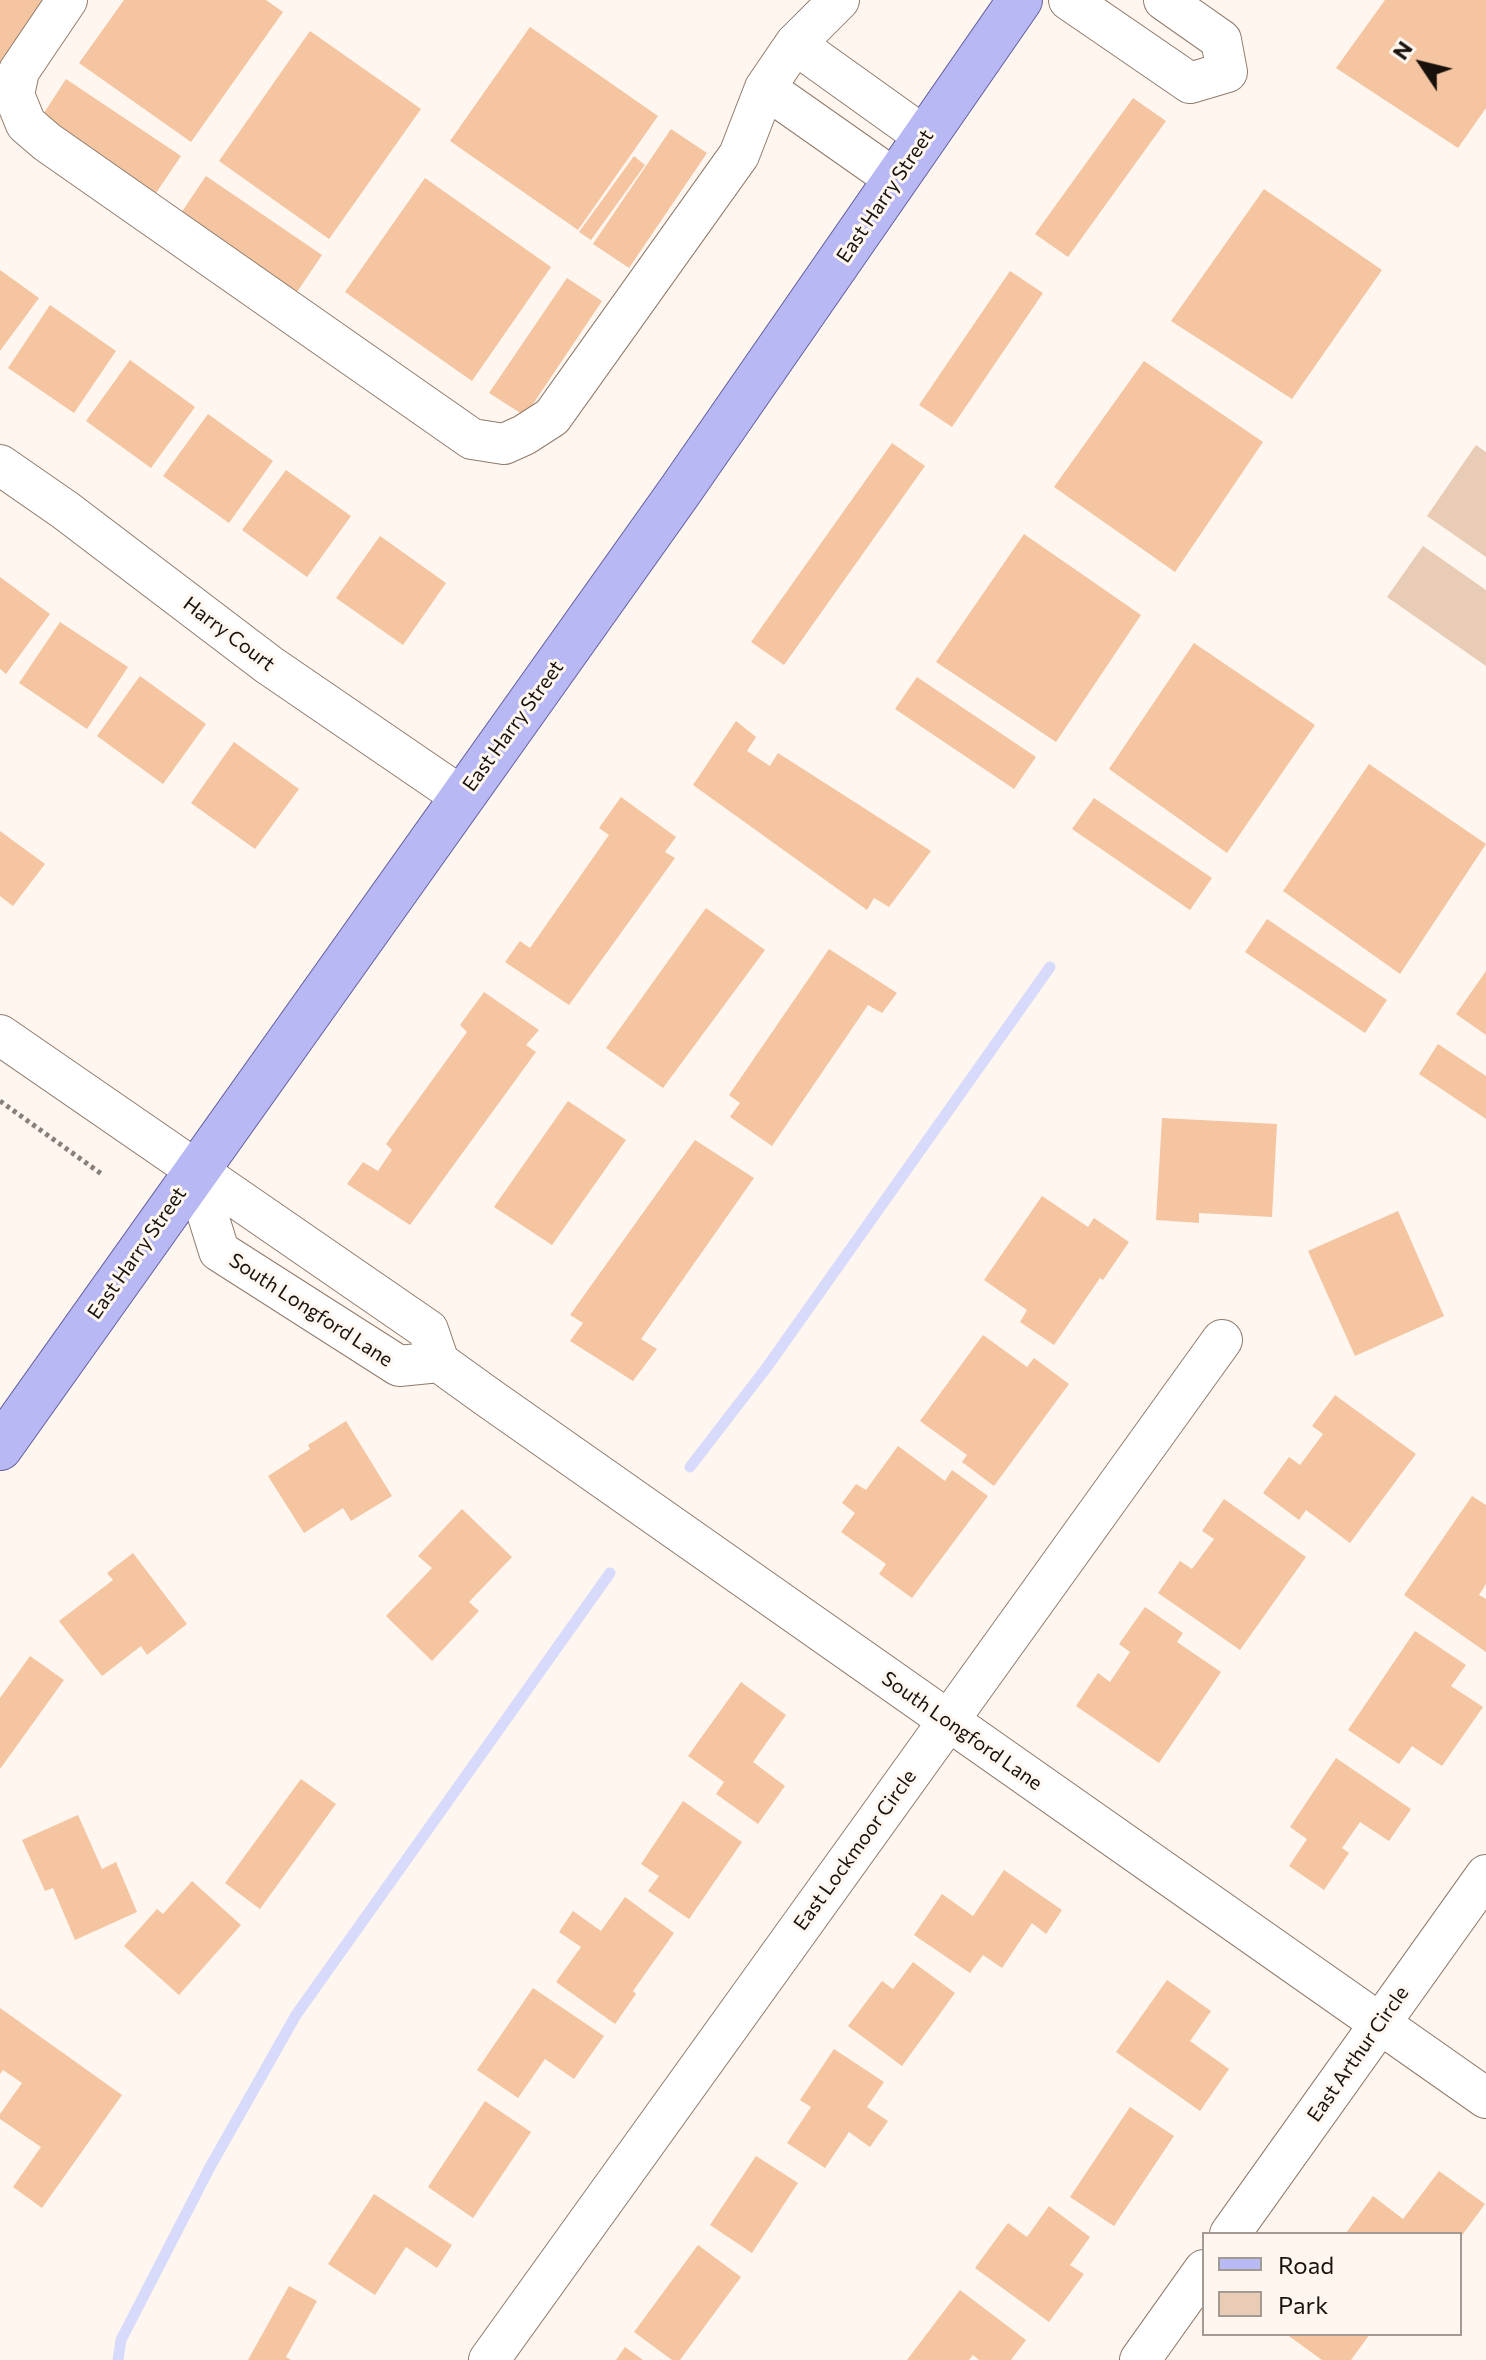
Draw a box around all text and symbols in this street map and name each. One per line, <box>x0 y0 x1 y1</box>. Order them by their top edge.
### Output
north arrow <box>1382 24 1462 104</box>
text: N <box>1386 35 1418 64</box>
street label: East Harry Street <box>832 125 938 267</box>
street label: Harry Court <box>178 592 280 676</box>
street label: East Harry Street <box>458 656 568 796</box>
street label: East Harry Street <box>83 1182 191 1324</box>
street label: South Longford Lane <box>225 1248 397 1372</box>
street label: South Longford Lane <box>877 1667 1047 1795</box>
street label: East Lockmoor Circle <box>789 1765 921 1935</box>
street label: East Arthur Circle <box>1302 1982 1414 2126</box>
legend <box>1202 2232 1462 2336</box>
text: Road <box>1278 2250 1334 2279</box>
text: Park <box>1278 2290 1328 2319</box>

